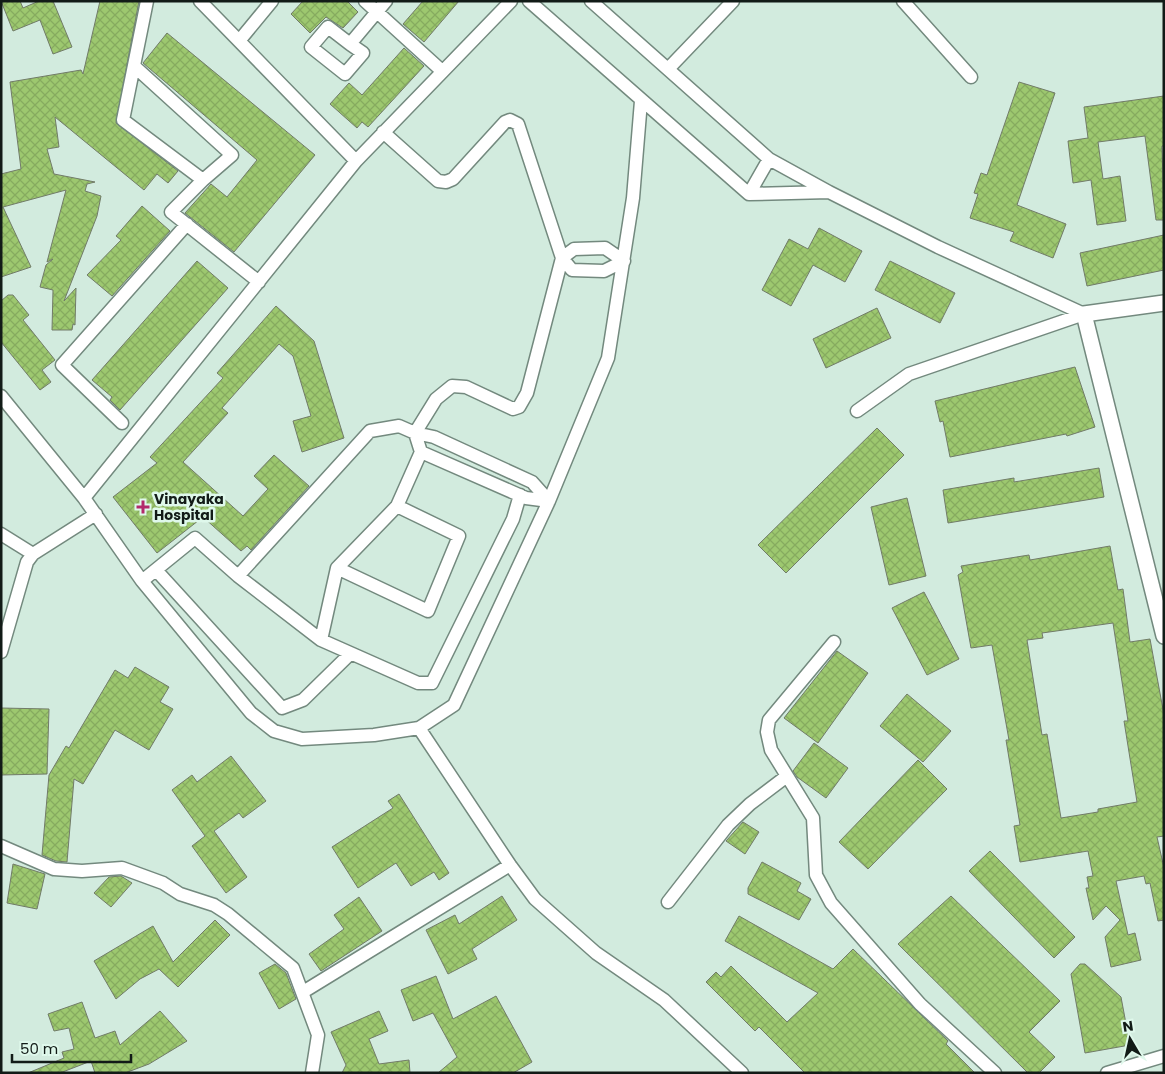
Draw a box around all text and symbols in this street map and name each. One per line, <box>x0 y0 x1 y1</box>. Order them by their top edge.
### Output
place label: Vinayaka Hospital <box>154 489 224 525</box>
marker: Vinayaka Hospital <box>136 500 150 514</box>
north arrow <box>1105 1014 1155 1064</box>
text: N <box>1121 1015 1135 1037</box>
scale bar <box>12 1032 131 1064</box>
text: 50 m <box>20 1038 58 1059</box>

